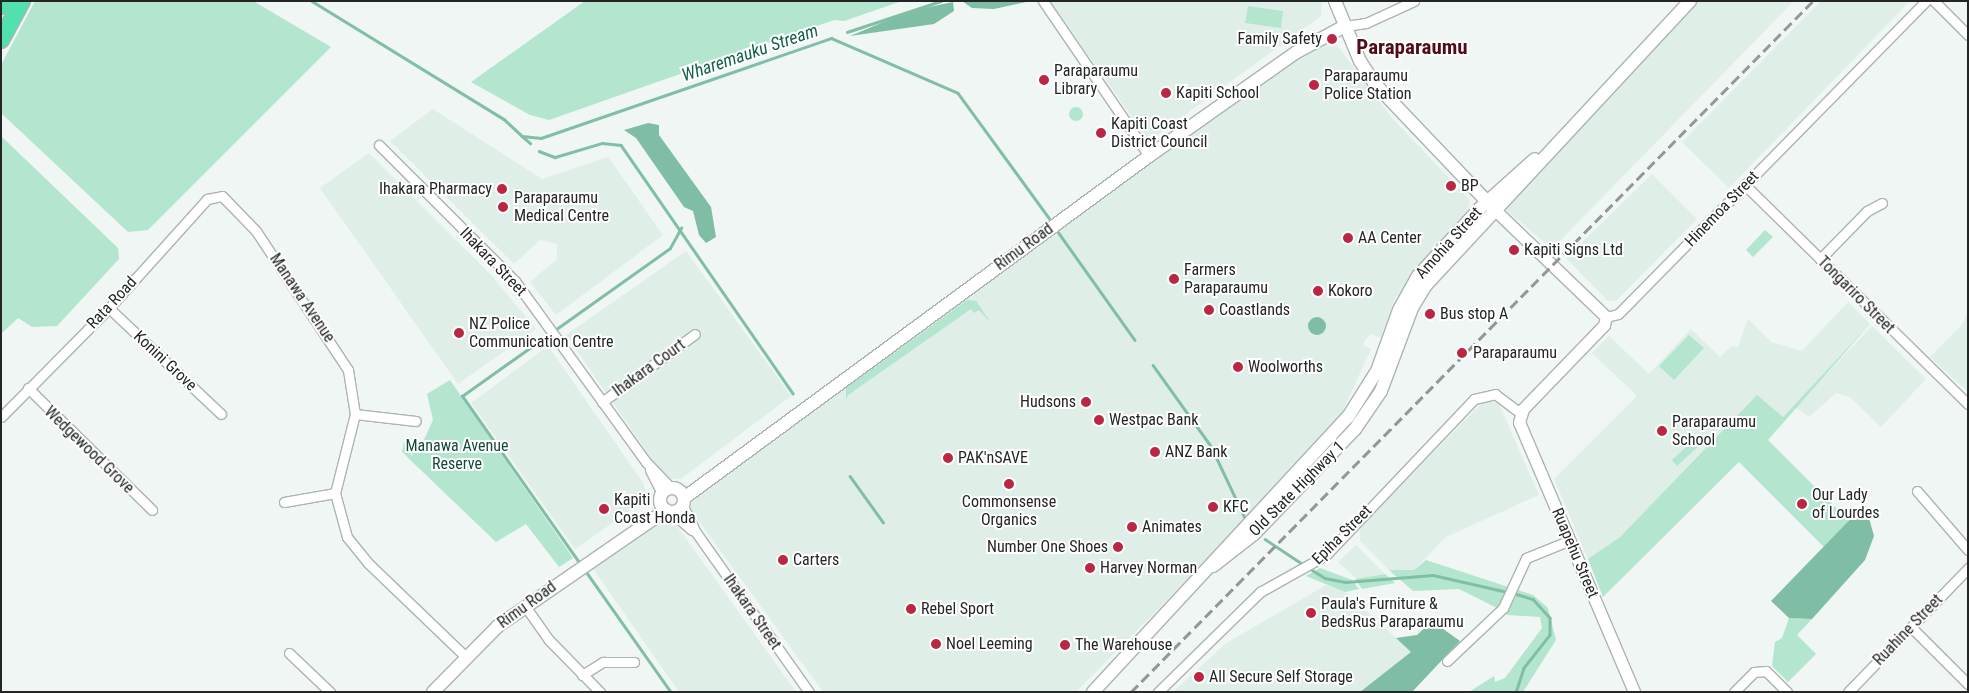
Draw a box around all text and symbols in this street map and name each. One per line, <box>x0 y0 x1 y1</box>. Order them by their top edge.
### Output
water label: Wharemauku Stream <box>679 20 821 86</box>
place label: Family Safety <box>1237 29 1322 49</box>
marker: Family Safety <box>1326 33 1338 45</box>
district label: Paraparaumu <box>1356 34 1468 60</box>
place label: Paraparaumu Library <box>1054 61 1138 99</box>
place label: Paraparaumu Police Station <box>1324 66 1412 104</box>
marker: Paraparaumu Library <box>1038 74 1050 86</box>
marker: Paraparaumu Police Station <box>1308 79 1320 91</box>
place label: Kapiti School <box>1176 83 1259 103</box>
marker: Kapiti School <box>1160 87 1172 99</box>
place label: Kapiti Coast District Council <box>1111 114 1208 152</box>
marker: Kapiti Coast District Council <box>1095 127 1107 139</box>
street label: Hinemoa Street <box>1681 167 1763 251</box>
place label: BP <box>1461 176 1479 196</box>
place label: Ihakara Pharmacy <box>379 179 492 199</box>
marker: BP <box>1445 180 1457 192</box>
marker: Ihakara Pharmacy <box>496 183 508 195</box>
place label: Paraparaumu Medical Centre <box>514 188 609 226</box>
marker: Paraparaumu Medical Centre <box>496 200 510 214</box>
street label: Amohia Street <box>1412 203 1486 283</box>
street label: Rimu Road <box>991 219 1057 275</box>
street label: Ihakara Street <box>456 224 530 300</box>
place label: AA Center <box>1358 228 1422 248</box>
marker: AA Center <box>1342 232 1354 244</box>
place label: Kapiti Signs Ltd <box>1524 240 1623 260</box>
marker: Kapiti Signs Ltd <box>1508 244 1520 256</box>
street label: Manawa Avenue <box>265 250 339 346</box>
street label: Tongariro Street <box>1813 252 1899 338</box>
place label: Farmers Paraparaumu <box>1184 260 1268 298</box>
street label: Rata Road <box>83 273 141 333</box>
marker: Farmers Paraparaumu <box>1168 273 1180 285</box>
place label: Kokoro <box>1328 281 1373 301</box>
marker: Kokoro <box>1312 285 1324 297</box>
place label: Coastlands <box>1219 300 1290 320</box>
marker: Coastlands <box>1203 304 1215 316</box>
place label: Bus stop A <box>1440 304 1508 324</box>
marker: Bus stop A <box>1424 308 1436 320</box>
place label: NZ Police Communication Centre <box>469 314 614 352</box>
street label: Konini Grove <box>129 327 201 395</box>
marker: NZ Police Communication Centre <box>453 327 465 339</box>
street label: Ihakara Court <box>609 335 689 401</box>
place label: Paraparaumu <box>1473 343 1557 363</box>
marker: Paraparaumu <box>1455 346 1469 360</box>
place label: Woolworths <box>1248 357 1323 377</box>
marker: Woolworths <box>1232 361 1244 373</box>
place label: Hudsons <box>1020 392 1076 412</box>
marker: Hudsons <box>1080 396 1092 408</box>
street label: Wedgewood Grove <box>40 402 138 498</box>
place label: Westpac Bank <box>1109 410 1198 430</box>
place label: Paraparaumu School <box>1672 412 1756 450</box>
marker: Westpac Bank <box>1093 414 1105 426</box>
marker: Paraparaumu School <box>1656 425 1668 437</box>
park label: Manawa Avenue Reserve <box>406 436 508 474</box>
street label: Old State Highway 1 <box>1245 437 1349 541</box>
place label: ANZ Bank <box>1165 442 1228 462</box>
marker: ANZ Bank <box>1149 446 1161 458</box>
place label: PAK'nSAVE <box>958 448 1028 468</box>
marker: PAK'nSAVE <box>942 452 954 464</box>
marker: Commonsense Organics <box>1003 478 1015 490</box>
place label: Our Lady of Lourdes <box>1812 485 1880 523</box>
place label: Kapiti Coast Honda <box>614 490 696 528</box>
place label: Commonsense Organics <box>962 492 1056 530</box>
place label: KFC <box>1223 497 1248 517</box>
marker: Our Lady of Lourdes <box>1796 498 1808 510</box>
marker: KFC <box>1207 501 1219 513</box>
street label: Epiha Street <box>1308 501 1376 569</box>
marker: Kapiti Coast Honda <box>598 503 610 515</box>
street label: Ruapehu Street <box>1547 505 1603 601</box>
place label: Animates <box>1142 517 1202 537</box>
marker: Animates <box>1126 521 1138 533</box>
place label: Number One Shoes <box>987 537 1108 557</box>
marker: Number One Shoes <box>1112 541 1124 553</box>
place label: Carters <box>793 550 839 570</box>
marker: Carters <box>777 554 789 566</box>
place label: Harvey Norman <box>1100 558 1197 578</box>
marker: Harvey Norman <box>1084 562 1096 574</box>
street label: Ihakara Street <box>719 571 785 653</box>
street label: Rimu Road <box>494 577 560 633</box>
street label: Ruahine Street <box>1869 590 1947 670</box>
place label: Paula's Furniture & BedsRus Paraparaumu <box>1321 594 1464 632</box>
place label: Rebel Sport <box>921 599 994 619</box>
marker: Rebel Sport <box>905 603 917 615</box>
marker: Paula's Furniture & BedsRus Paraparaumu <box>1305 607 1317 619</box>
place label: Noel Leeming <box>946 634 1033 654</box>
place label: The Warehouse <box>1075 635 1172 655</box>
marker: Noel Leeming <box>930 638 942 650</box>
marker: The Warehouse <box>1059 639 1071 651</box>
place label: All Secure Self Storage <box>1209 667 1353 687</box>
marker: All Secure Self Storage <box>1193 671 1205 683</box>

